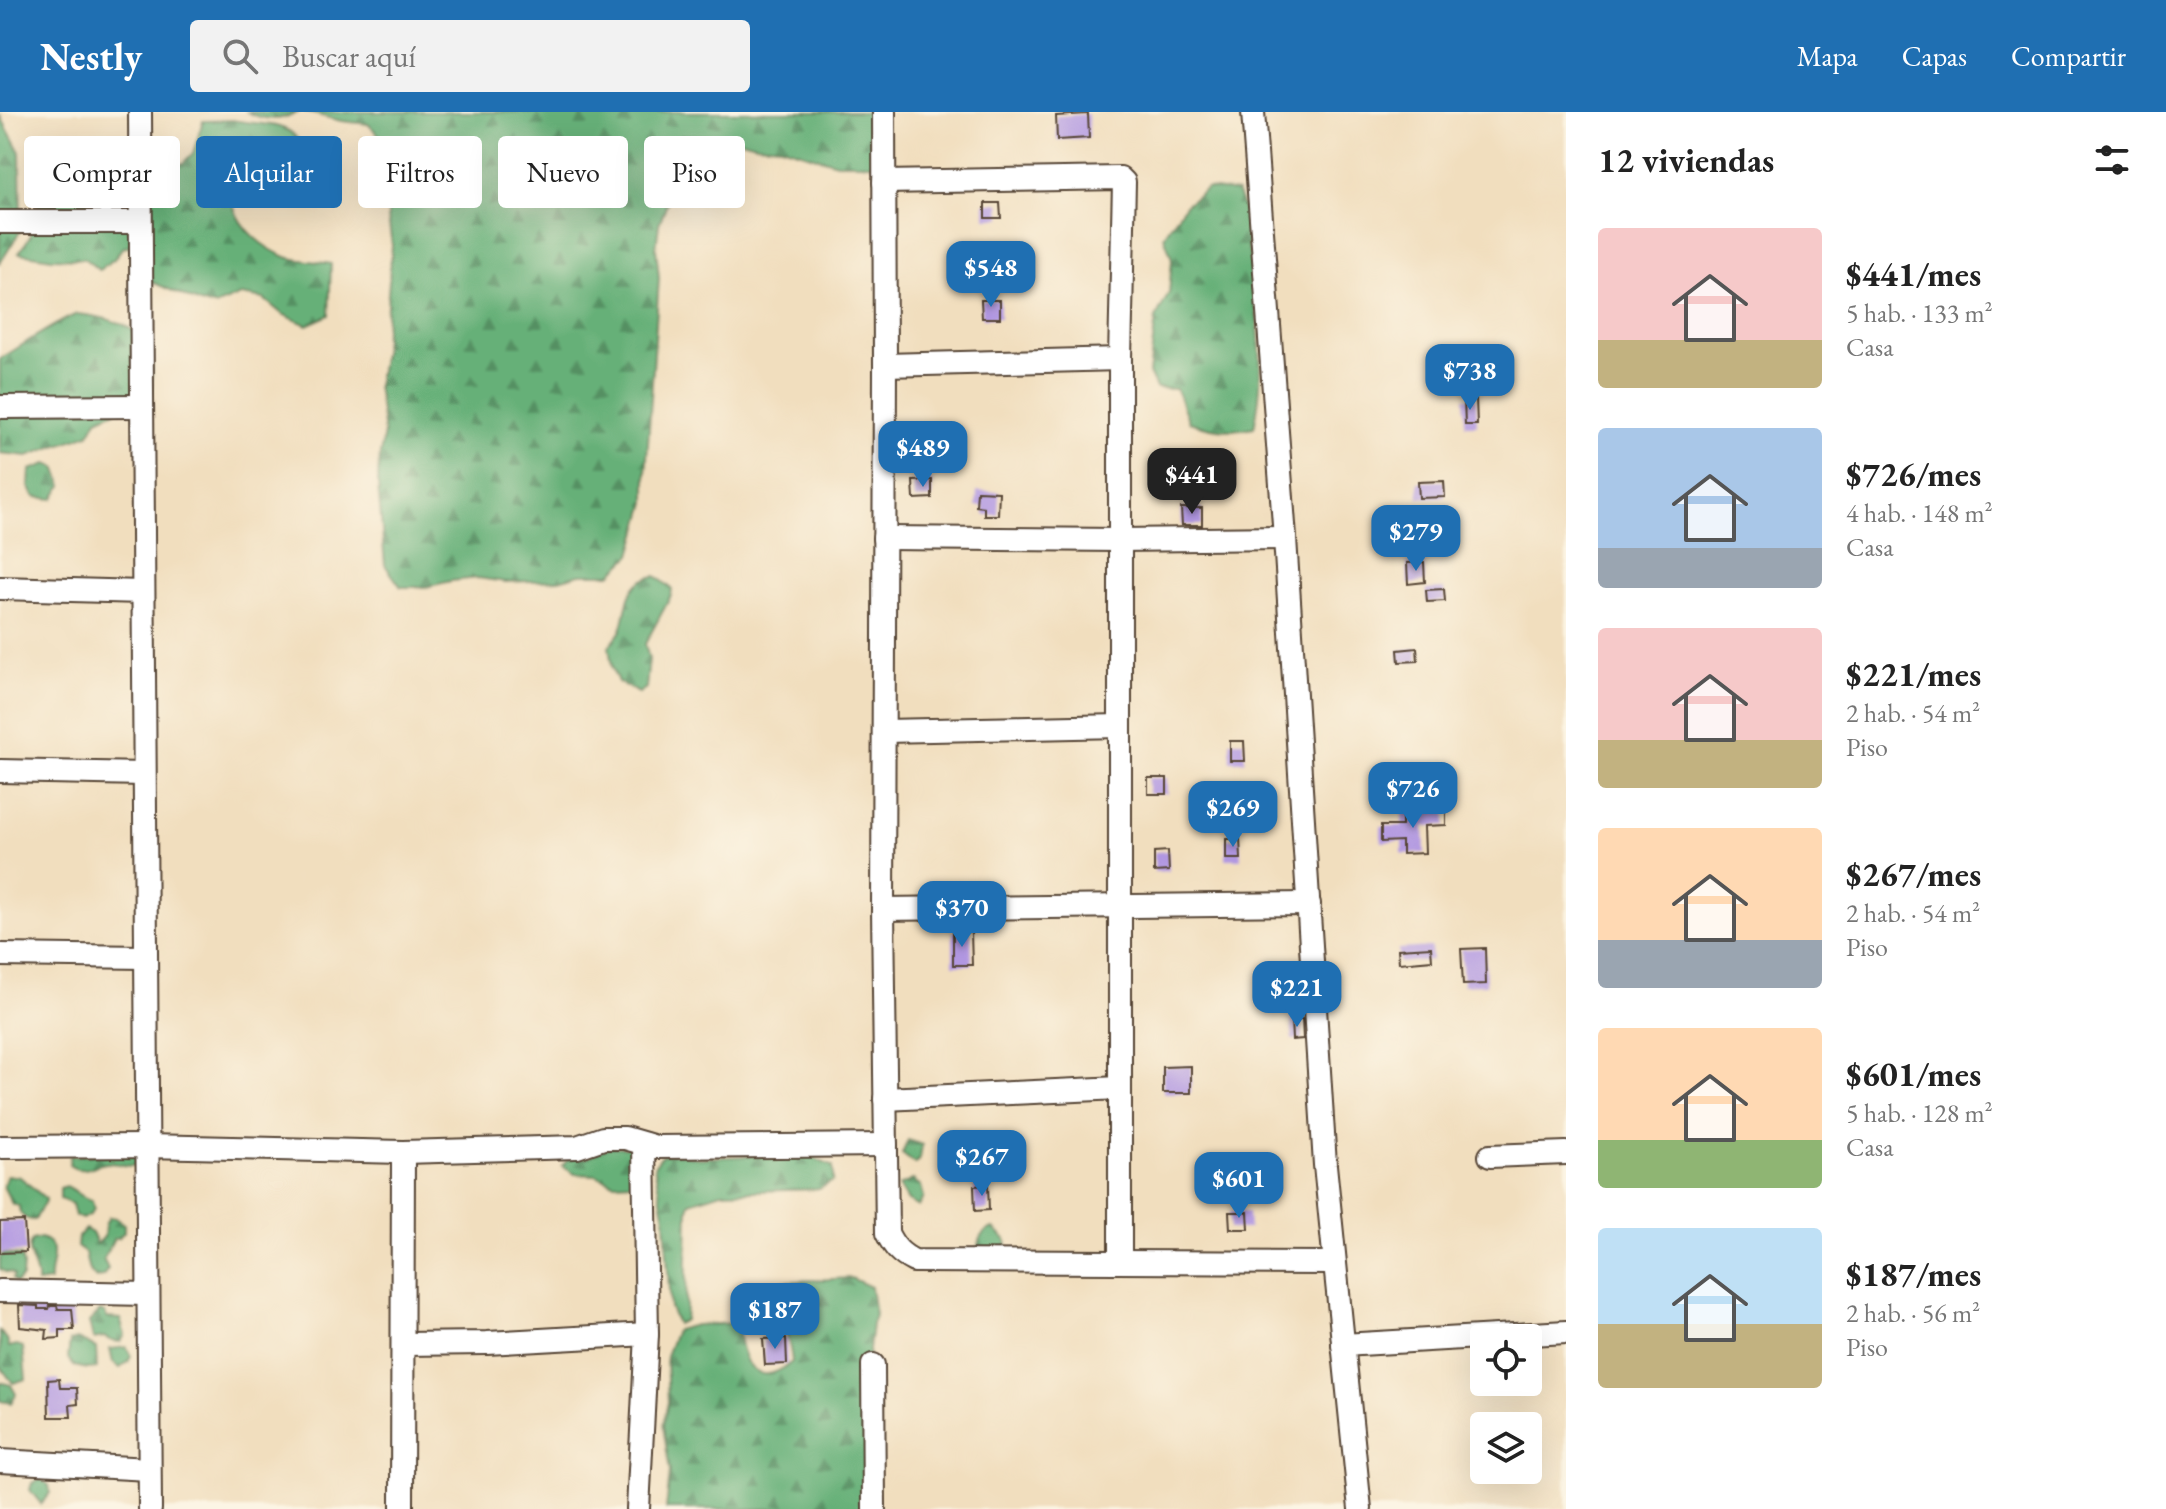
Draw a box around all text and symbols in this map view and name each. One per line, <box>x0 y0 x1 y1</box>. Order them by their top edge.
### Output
search box <box>190 20 750 92</box>
text: Nestly <box>40 32 142 81</box>
icon: search <box>218 34 262 78</box>
text: Buscar aquí <box>282 37 416 76</box>
text: Mapa <box>1797 38 1858 74</box>
text: Capas <box>1902 38 1967 74</box>
text: Compartir <box>2011 38 2126 74</box>
chip: Comprar <box>24 136 180 208</box>
chip: Alquilar <box>196 136 342 208</box>
chip: Filtros <box>358 136 482 208</box>
chip: Nuevo <box>498 136 628 208</box>
chip: Piso <box>644 136 745 208</box>
text: 12 viviendas <box>1598 138 1774 182</box>
icon: filters <box>2090 138 2134 182</box>
pin: $548 <box>944 241 1038 309</box>
text: $548 <box>964 250 1018 284</box>
text: $441/mes <box>1846 252 1981 296</box>
icon: home <box>1662 260 1758 356</box>
text: 5 hab. · 133 m² <box>1846 296 1992 330</box>
text: Casa <box>1846 330 1894 364</box>
pin: $738 <box>1423 344 1517 412</box>
text: $738 <box>1443 353 1497 387</box>
pin: $489 <box>876 421 970 489</box>
text: $489 <box>896 430 950 464</box>
pin: $441 <box>1145 448 1239 516</box>
text: $726/mes <box>1846 452 1981 496</box>
text: $441 <box>1165 457 1219 491</box>
icon: home <box>1662 460 1758 556</box>
text: 4 hab. · 148 m² <box>1846 496 1992 530</box>
pin: $279 <box>1369 505 1463 573</box>
text: $279 <box>1389 514 1443 548</box>
text: Casa <box>1846 530 1894 564</box>
text: $221/mes <box>1846 652 1981 696</box>
icon: home <box>1662 660 1758 756</box>
text: 2 hab. · 54 m² <box>1846 696 1980 730</box>
text: Piso <box>1846 730 1888 764</box>
pin: $726 <box>1366 762 1460 830</box>
text: $726 <box>1386 771 1440 805</box>
pin: $269 <box>1186 781 1280 849</box>
text: $269 <box>1206 790 1260 824</box>
text: $267/mes <box>1846 852 1981 896</box>
icon: home <box>1662 860 1758 956</box>
pin: $370 <box>915 881 1009 949</box>
text: $370 <box>935 890 989 924</box>
text: 2 hab. · 54 m² <box>1846 896 1980 930</box>
text: Piso <box>1846 930 1888 964</box>
pin: $221 <box>1250 961 1344 1029</box>
text: $221 <box>1270 970 1324 1004</box>
text: $601/mes <box>1846 1052 1981 1096</box>
icon: home <box>1662 1060 1758 1156</box>
text: 5 hab. · 128 m² <box>1846 1096 1992 1130</box>
pin: $267 <box>935 1130 1029 1198</box>
text: Casa <box>1846 1130 1894 1164</box>
text: $267 <box>955 1139 1009 1173</box>
pin: $601 <box>1192 1152 1286 1220</box>
text: $601 <box>1212 1161 1266 1195</box>
text: $187/mes <box>1846 1252 1981 1296</box>
icon: home <box>1662 1260 1758 1356</box>
pin: $187 <box>728 1283 822 1351</box>
text: $187 <box>748 1292 802 1326</box>
text: 2 hab. · 56 m² <box>1846 1296 1980 1330</box>
map controls <box>1470 1324 1542 1484</box>
button: locate <box>1470 1324 1542 1396</box>
text: Piso <box>1846 1330 1888 1364</box>
button: layers <box>1470 1412 1542 1484</box>

